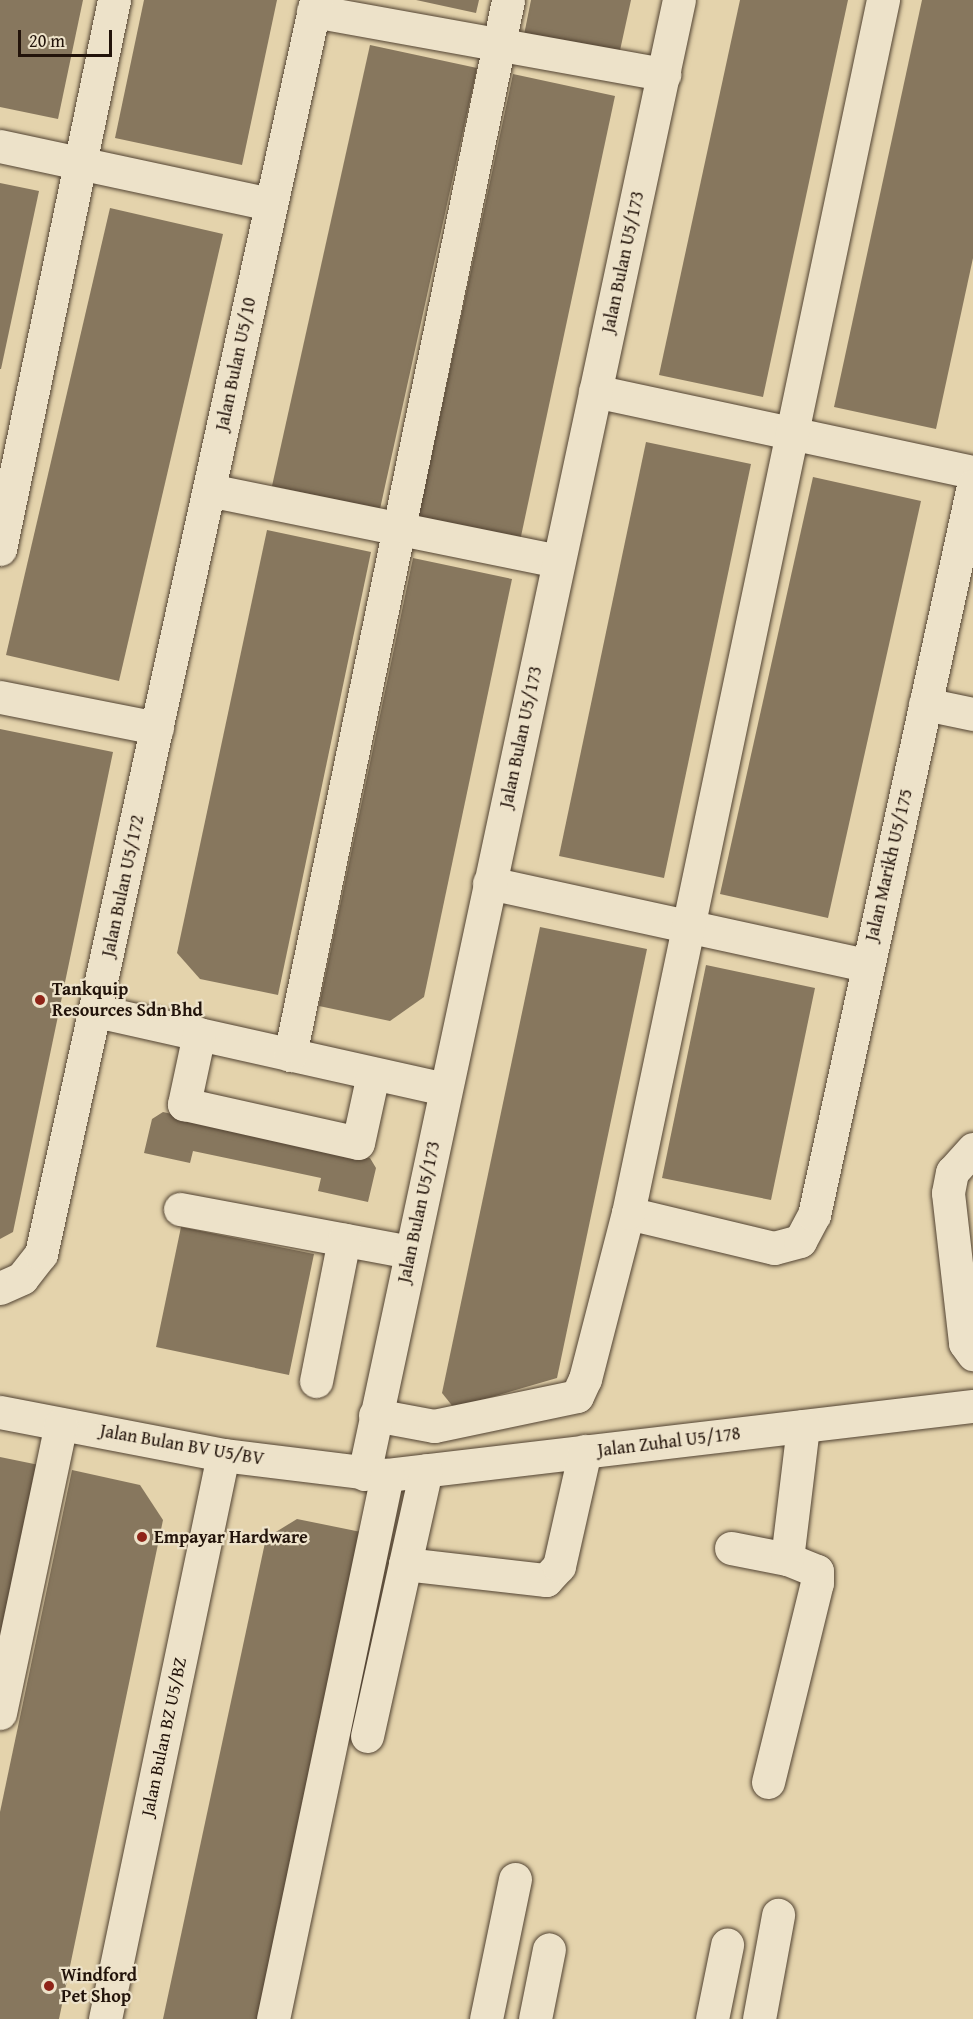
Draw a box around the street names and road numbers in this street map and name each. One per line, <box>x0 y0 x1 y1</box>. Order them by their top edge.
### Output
street label: Jalan Bulan U5/173 <box>597 189 649 335</box>
street label: Jalan Bulan U5/10 <box>211 295 261 433</box>
street label: Jalan Bulan U5/173 <box>495 664 547 810</box>
street label: Jalan Marikh U5/175 <box>861 787 917 943</box>
street label: Jalan Bulan U5/172 <box>97 813 149 959</box>
street label: Jalan Bulan U5/173 <box>393 1139 445 1285</box>
street label: Jalan Bulan BV U5/BV <box>98 1420 266 1470</box>
street label: Jalan Zuhal U5/178 <box>596 1423 742 1461</box>
street label: Jalan Bulan BZ U5/BZ <box>137 1656 191 1818</box>

